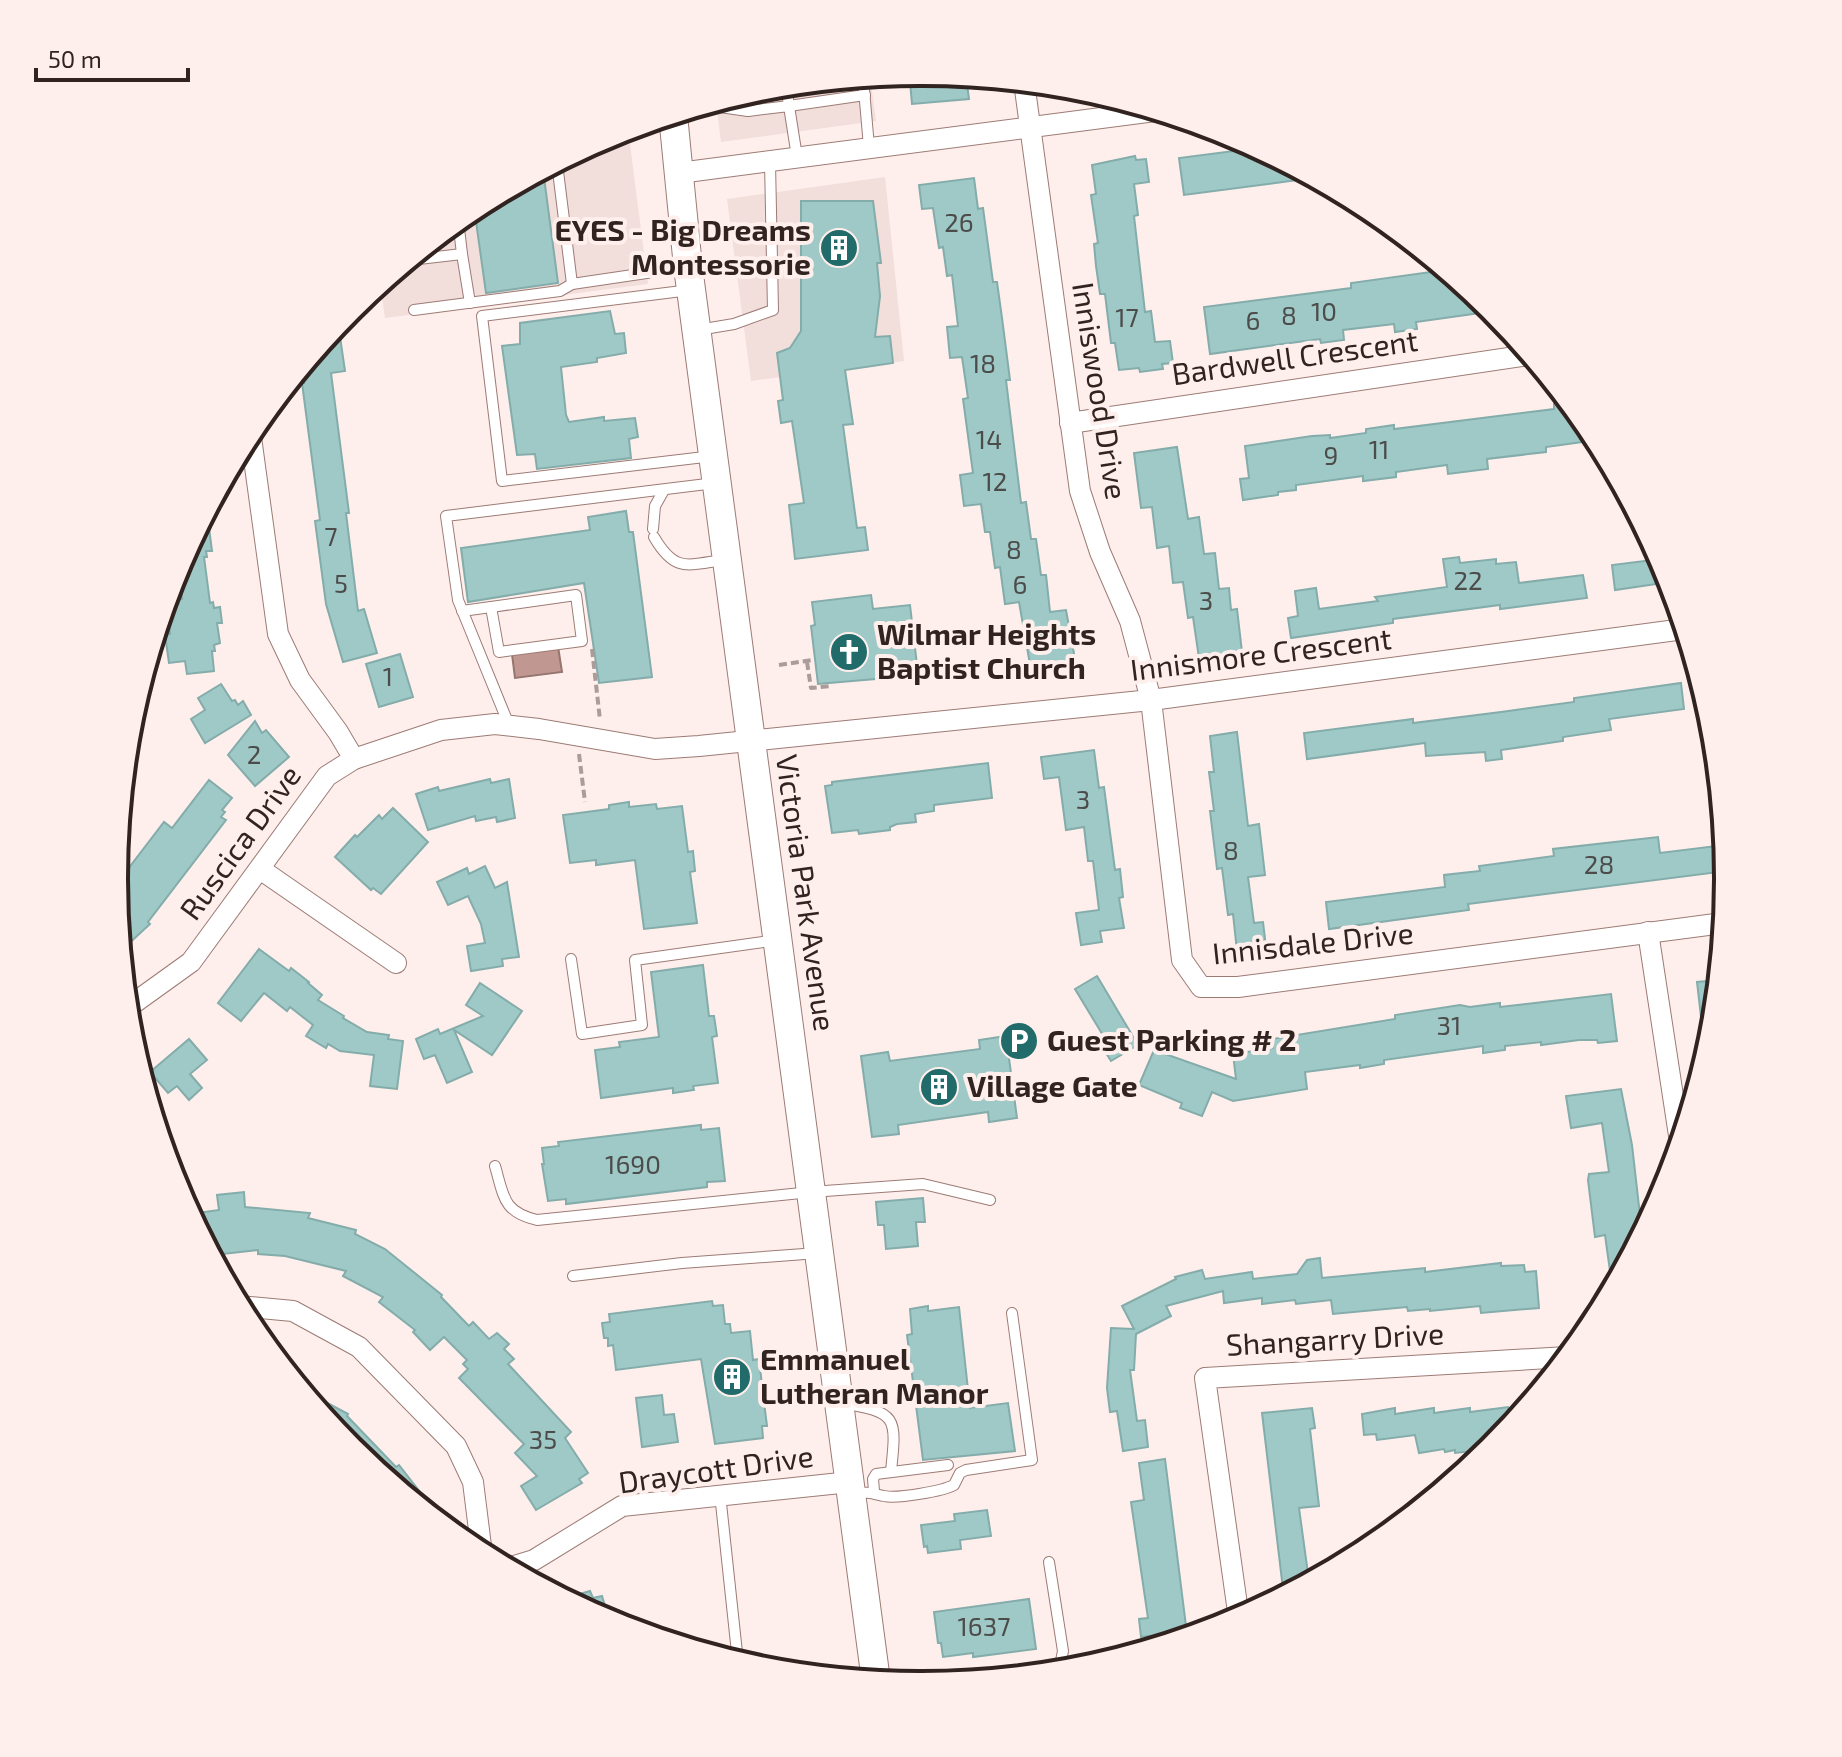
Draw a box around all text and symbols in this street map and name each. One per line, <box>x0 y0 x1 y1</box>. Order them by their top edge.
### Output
scale bar <box>36 32 188 82</box>
text: 50 m <box>48 44 102 73</box>
house number: 26 <box>944 206 974 237</box>
place label: EYES - Big Dreams Montessorie <box>554 211 811 281</box>
building icon: EYES - Big Dreams Montessorie <box>818 227 860 269</box>
street label: Inniswood Drive <box>1066 280 1136 502</box>
house number: 10 <box>1311 295 1337 326</box>
house number: 8 <box>1281 299 1297 330</box>
house number: 17 <box>1115 301 1139 332</box>
house number: 6 <box>1246 304 1260 335</box>
street label: Bardwell Crescent <box>1169 321 1420 391</box>
house number: 18 <box>970 347 996 378</box>
house number: 14 <box>976 423 1002 454</box>
house number: 11 <box>1369 433 1389 464</box>
house number: 9 <box>1324 439 1338 470</box>
house number: 12 <box>983 465 1007 496</box>
house number: 7 <box>324 520 338 551</box>
house number: 8 <box>1006 533 1022 564</box>
house number: 22 <box>1453 564 1483 595</box>
house number: 5 <box>334 567 348 598</box>
house number: 6 <box>1013 568 1027 599</box>
house number: 3 <box>1199 584 1213 615</box>
place label: Wilmar Heights Baptist Church <box>877 615 1096 685</box>
street label: Innismore Crescent <box>1128 619 1393 687</box>
church icon: Wilmar Heights Baptist Church <box>828 631 870 673</box>
house number: 1 <box>383 660 393 691</box>
house number: 2 <box>247 738 261 769</box>
street label: Victoria Park Avenue <box>770 752 844 1033</box>
street label: Ruscica Drive <box>171 758 307 926</box>
house number: 3 <box>1076 783 1090 814</box>
house number: 8 <box>1223 834 1239 865</box>
house number: 28 <box>1584 848 1614 879</box>
street label: Innisdale Drive <box>1210 914 1415 970</box>
house number: 31 <box>1437 1009 1461 1040</box>
parking icon: Guest Parking # 2 <box>998 1020 1040 1062</box>
place label: Guest Parking # 2 <box>1047 1021 1296 1057</box>
building icon: Village Gate <box>918 1066 960 1108</box>
place label: Village Gate <box>967 1067 1138 1103</box>
house number: 1690 <box>605 1148 661 1179</box>
street label: Shangarry Drive <box>1225 1314 1445 1362</box>
place label: Emmanuel Lutheran Manor <box>760 1340 989 1410</box>
building icon: Emmanuel Lutheran Manor <box>711 1356 753 1398</box>
house number: 35 <box>529 1423 557 1454</box>
street label: Draycott Drive <box>616 1437 815 1500</box>
house number: 1637 <box>958 1610 1011 1641</box>

